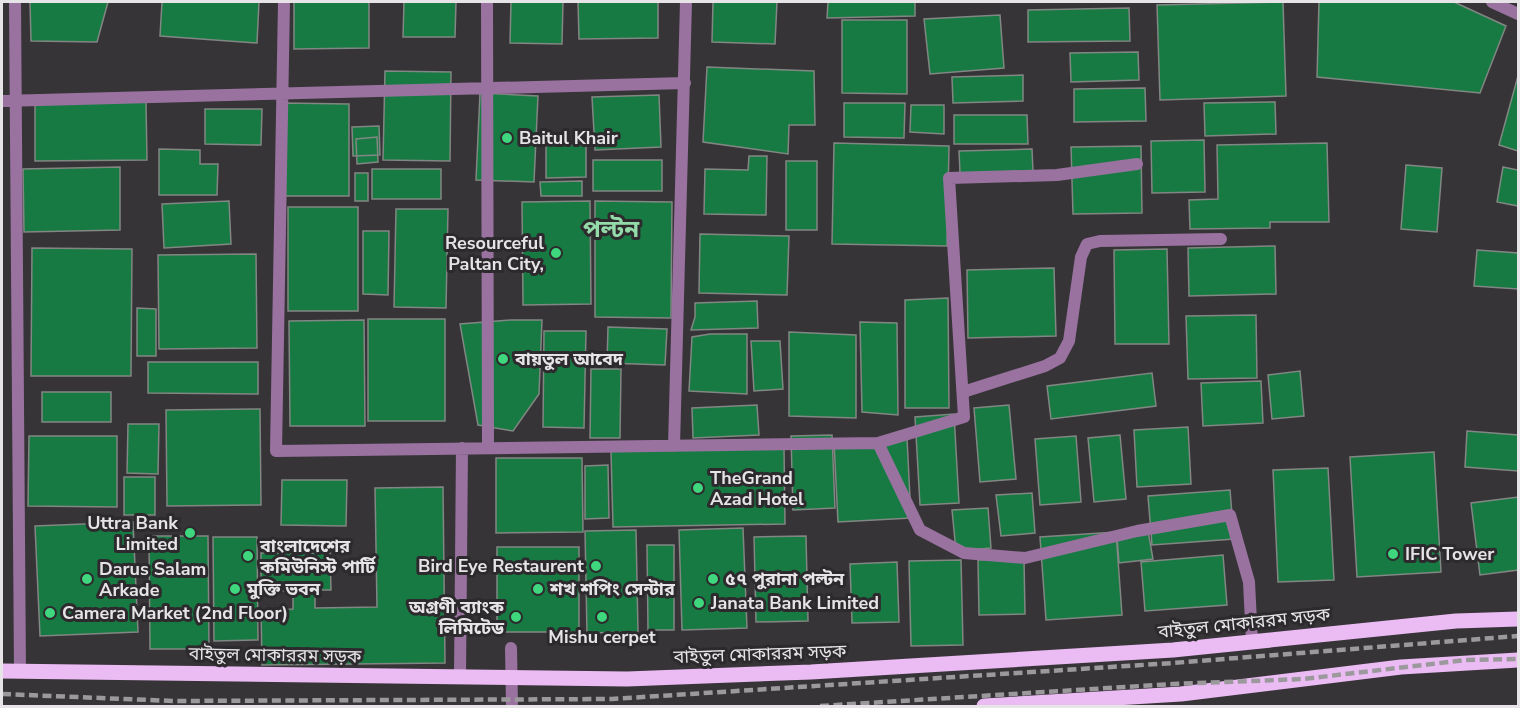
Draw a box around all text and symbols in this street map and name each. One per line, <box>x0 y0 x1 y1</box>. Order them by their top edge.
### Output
place label: Baitul Khair <box>519 126 618 150</box>
marker: Baitul Khair <box>500 131 514 145</box>
district label: পল্টন <box>583 213 640 245</box>
place label: Resourceful Paltan City, <box>445 231 544 276</box>
marker: Resourceful Paltan City, <box>549 246 563 260</box>
place label: বায়তুল আবেদ <box>514 347 624 371</box>
marker: বায়তুল আবেদ <box>496 352 510 366</box>
place label: TheGrand Azad Hotel <box>710 466 804 511</box>
marker: TheGrand Azad Hotel <box>691 481 705 495</box>
place label: Uttra Bank Limited <box>87 511 178 556</box>
marker: Uttra Bank Limited <box>183 526 197 540</box>
place label: বাংলাদেশের কমিউনিস্ট পার্টি <box>259 534 376 579</box>
place label: IFIC Tower <box>1405 542 1494 566</box>
marker: IFIC Tower <box>1386 547 1400 561</box>
marker: বাংলাদেশের কমিউনিস্ট পার্টি <box>241 549 255 563</box>
place label: Bird Eye Restaurent <box>418 554 584 578</box>
place label: Darus Salam Arkade <box>99 557 206 602</box>
marker: Bird Eye Restaurent <box>589 559 603 573</box>
place label: ৫৭ পুরানা পল্টন <box>725 567 845 591</box>
marker: Darus Salam Arkade <box>80 572 94 586</box>
marker: ৫৭ পুরানা পল্টন <box>706 572 720 586</box>
place label: মুক্তি ভবন <box>246 577 321 601</box>
place label: শখ শপিং সেন্টার <box>549 577 676 601</box>
marker: মুক্তি ভবন <box>228 582 242 596</box>
marker: শখ শপিং সেন্টার <box>531 582 545 596</box>
place label: Janata Bank Limited <box>710 591 879 615</box>
place label: অগ্রণী ব্যাংক লিমিটেড <box>408 595 505 640</box>
marker: Janata Bank Limited <box>692 596 706 610</box>
place label: Camera Market (2nd Floor) <box>62 601 288 625</box>
street label: বাইতুল মোকাররম সড়ক <box>1156 602 1332 644</box>
marker: Camera Market (2nd Floor) <box>43 606 57 620</box>
marker: অগ্রণী ব্যাংক লিমিটেড <box>509 610 523 624</box>
marker: Mishu cerpet <box>595 610 609 624</box>
place label: Mishu cerpet <box>548 625 656 649</box>
street label: বাইতুল মোকাররম সড়ক <box>672 639 847 669</box>
street label: বাইতুল মোকাররম সড়ক <box>187 641 362 669</box>

